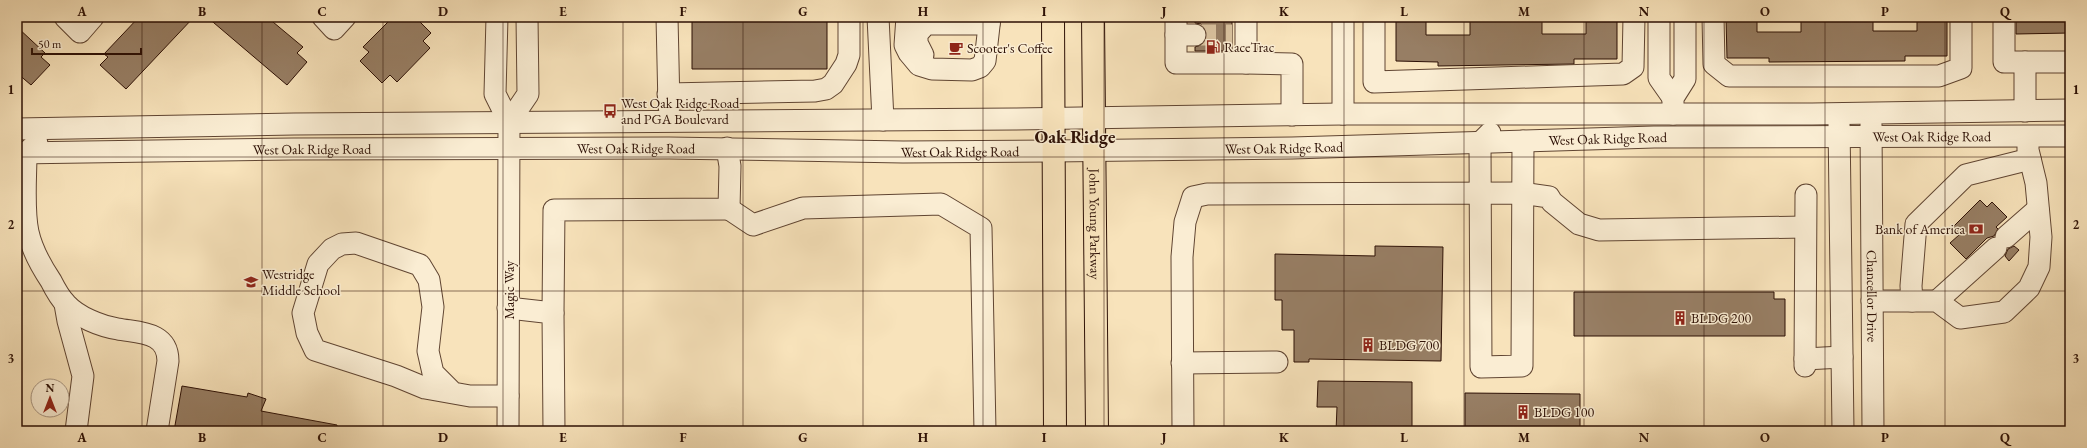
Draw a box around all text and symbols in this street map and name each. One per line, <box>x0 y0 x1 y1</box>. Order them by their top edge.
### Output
text: A <box>76 3 87 20</box>
text: B <box>198 3 206 20</box>
text: C <box>317 3 327 20</box>
text: D <box>438 3 448 20</box>
text: E <box>559 3 567 20</box>
text: F <box>679 3 687 20</box>
text: G <box>798 3 808 20</box>
text: H <box>918 3 929 20</box>
text: I <box>1042 3 1047 20</box>
text: J <box>1160 3 1167 20</box>
text: K <box>1279 3 1290 20</box>
text: L <box>1400 3 1408 20</box>
text: M <box>1518 3 1530 20</box>
text: N <box>1639 3 1650 20</box>
text: O <box>1760 3 1770 20</box>
text: P <box>1881 3 1889 20</box>
text: Q <box>2000 3 2012 20</box>
scale bar <box>32 30 141 56</box>
text: 50 m <box>38 36 62 52</box>
place label: RaceTrac <box>1224 38 1275 56</box>
place label: Scooter's Coffee <box>967 39 1053 57</box>
fuel station icon: RaceTrac <box>1205 39 1221 55</box>
cafe icon: Scooter's Coffee <box>948 40 964 56</box>
text: 1 <box>8 81 15 98</box>
text: 1 <box>2073 81 2080 98</box>
place label: West Oak Ridge Road and PGA Boulevard <box>621 94 740 128</box>
bus stop icon: West Oak Ridge Road and PGA Boulevard <box>602 103 618 119</box>
district label: Oak Ridge <box>1035 125 1116 148</box>
street label: West Oak Ridge Road <box>1872 127 1992 145</box>
street label: West Oak Ridge Road <box>1548 128 1668 149</box>
street label: West Oak Ridge Road <box>1225 137 1344 158</box>
street label: West Oak Ridge Road <box>577 139 696 157</box>
street label: West Oak Ridge Road <box>253 140 372 159</box>
street label: West Oak Ridge Road <box>901 142 1020 161</box>
street label: John Young Parkway <box>1085 167 1105 281</box>
text: 2 <box>8 216 15 233</box>
text: 2 <box>2073 216 2080 233</box>
place label: Bank of America <box>1875 220 1965 238</box>
bank icon: Bank of America <box>1968 221 1984 237</box>
street label: Chancellor Drive <box>1863 250 1881 343</box>
street label: Magic Way <box>500 260 518 319</box>
place label: Westridge Middle School <box>262 265 341 299</box>
school or university icon: Westridge Middle School <box>243 274 259 290</box>
place label: BLDG 200 <box>1691 309 1751 327</box>
building icon: BLDG 200 <box>1672 310 1688 326</box>
place label: BLDG 700 <box>1379 336 1439 354</box>
building icon: BLDG 700 <box>1360 337 1376 353</box>
text: 3 <box>8 350 15 367</box>
text: 3 <box>2073 350 2080 367</box>
north arrow <box>30 378 70 418</box>
text: N <box>46 381 55 395</box>
place label: BLDG 100 <box>1534 403 1594 421</box>
building icon: BLDG 100 <box>1515 404 1531 420</box>
text: A <box>76 429 87 446</box>
text: B <box>198 429 206 446</box>
text: C <box>317 429 327 446</box>
text: D <box>438 429 448 446</box>
text: E <box>559 429 567 446</box>
text: F <box>679 429 687 446</box>
text: G <box>798 429 808 446</box>
text: H <box>918 429 929 446</box>
text: I <box>1042 429 1047 446</box>
text: J <box>1160 429 1167 446</box>
text: K <box>1279 429 1290 446</box>
text: L <box>1400 429 1408 446</box>
text: M <box>1518 429 1530 446</box>
text: N <box>1639 429 1650 446</box>
text: O <box>1760 429 1770 446</box>
text: P <box>1881 429 1889 446</box>
text: Q <box>2000 429 2012 446</box>

